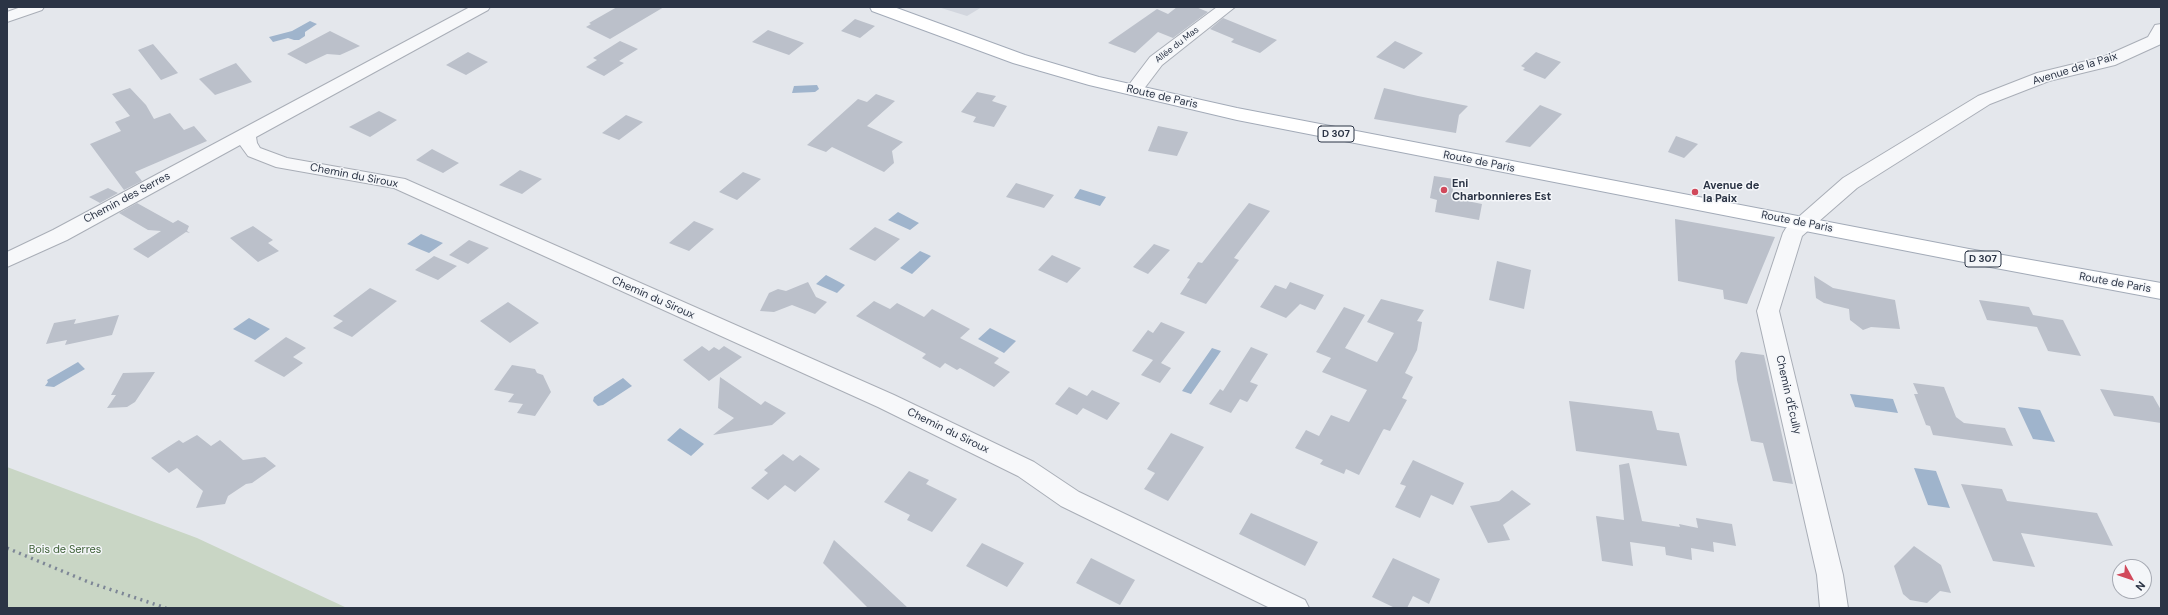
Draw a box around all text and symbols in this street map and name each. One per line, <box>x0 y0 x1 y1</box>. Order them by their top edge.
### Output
street label: Allée du Mas <box>1153 24 1201 66</box>
street label: Avenue de la Paix <box>2031 50 2119 88</box>
street label: Route de Paris <box>1125 82 1199 112</box>
road number: D 307 <box>1318 126 1354 142</box>
street label: Route de Paris <box>1442 149 1516 175</box>
street label: Chemin du Siroux <box>309 161 399 191</box>
street label: Chemin des Serres <box>81 170 173 226</box>
place label: Eni Charbonnieres Est <box>1452 177 1551 203</box>
place label: Avenue de la Paix <box>1703 179 1759 205</box>
marker: Eni Charbonnieres Est <box>1439 185 1449 195</box>
marker: Avenue de la Paix <box>1690 187 1700 197</box>
street label: Route de Paris <box>1760 209 1834 235</box>
road number: D 307 <box>1965 251 2001 267</box>
street label: Route de Paris <box>2078 270 2152 296</box>
street label: Chemin du Siroux <box>609 274 697 322</box>
street label: Chemin d'Écully <box>1773 354 1803 436</box>
street label: Chemin du Siroux <box>905 405 991 457</box>
park label: Bois de Serres <box>29 543 101 557</box>
north arrow <box>2112 559 2152 599</box>
text: N <box>2132 578 2148 594</box>

